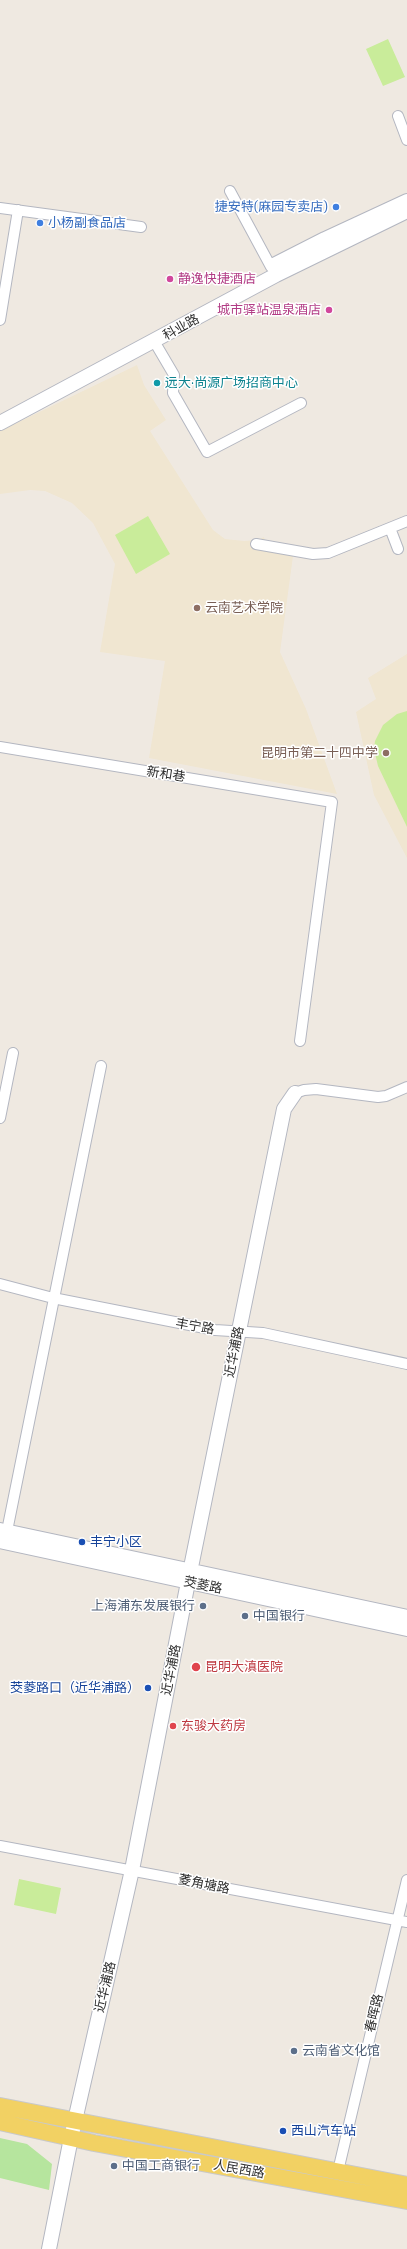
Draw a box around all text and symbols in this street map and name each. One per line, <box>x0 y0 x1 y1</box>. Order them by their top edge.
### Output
place label: 捷安特(麻园专卖店) <box>215 199 328 215</box>
marker: 捷安特(麻园专卖店) <box>331 202 341 212</box>
place label: 小杨副食品店 <box>48 215 126 231</box>
marker: 小杨副食品店 <box>35 218 45 228</box>
place label: 静逸快捷酒店 <box>178 271 256 287</box>
marker: 静逸快捷酒店 <box>165 274 175 284</box>
place label: 城市驿站温泉酒店 <box>217 302 321 318</box>
marker: 城市驿站温泉酒店 <box>324 305 334 315</box>
street label: 科业路 <box>160 311 202 343</box>
place label: 远大·尚源广场招商中心 <box>165 375 298 391</box>
marker: 远大·尚源广场招商中心 <box>152 378 162 388</box>
place label: 云南艺术学院 <box>205 600 283 616</box>
marker: 云南艺术学院 <box>192 603 202 613</box>
place label: 昆明市第二十四中学 <box>261 745 378 761</box>
marker: 昆明市第二十四中学 <box>381 748 391 758</box>
street label: 新和巷 <box>146 763 186 785</box>
street label: 丰宁路 <box>174 1315 216 1337</box>
street label: 近华浦路 <box>221 1325 247 1379</box>
place label: 丰宁小区 <box>90 1534 142 1550</box>
marker: 丰宁小区 <box>77 1537 87 1547</box>
street label: 茭菱路 <box>182 1573 224 1597</box>
place label: 上海浦东发展银行 <box>91 1598 195 1614</box>
marker: 上海浦东发展银行 <box>198 1601 208 1611</box>
place label: 中国银行 <box>253 1608 305 1624</box>
marker: 中国银行 <box>240 1611 250 1621</box>
street label: 近华浦路 <box>158 1643 184 1697</box>
place label: 昆明大滇医院 <box>205 1659 283 1675</box>
marker: 昆明大滇医院 <box>190 1661 202 1673</box>
place label: 茭菱路口（近华浦路） <box>10 1680 140 1696</box>
marker: 茭菱路口（近华浦路） <box>143 1683 153 1693</box>
place label: 东骏大药房 <box>181 1718 246 1734</box>
marker: 东骏大药房 <box>168 1721 178 1731</box>
street label: 菱角塘路 <box>177 1871 231 1897</box>
street label: 近华浦路 <box>92 1960 118 2014</box>
street label: 春晖路 <box>362 1992 386 2034</box>
place label: 云南省文化馆 <box>302 2043 380 2059</box>
marker: 云南省文化馆 <box>289 2046 299 2056</box>
place label: 西山汽车站 <box>291 2123 356 2139</box>
marker: 西山汽车站 <box>278 2126 288 2136</box>
street label: 人民西路 <box>212 2157 266 2181</box>
place label: 中国工商银行 <box>122 2158 200 2174</box>
marker: 中国工商银行 <box>109 2161 119 2171</box>

